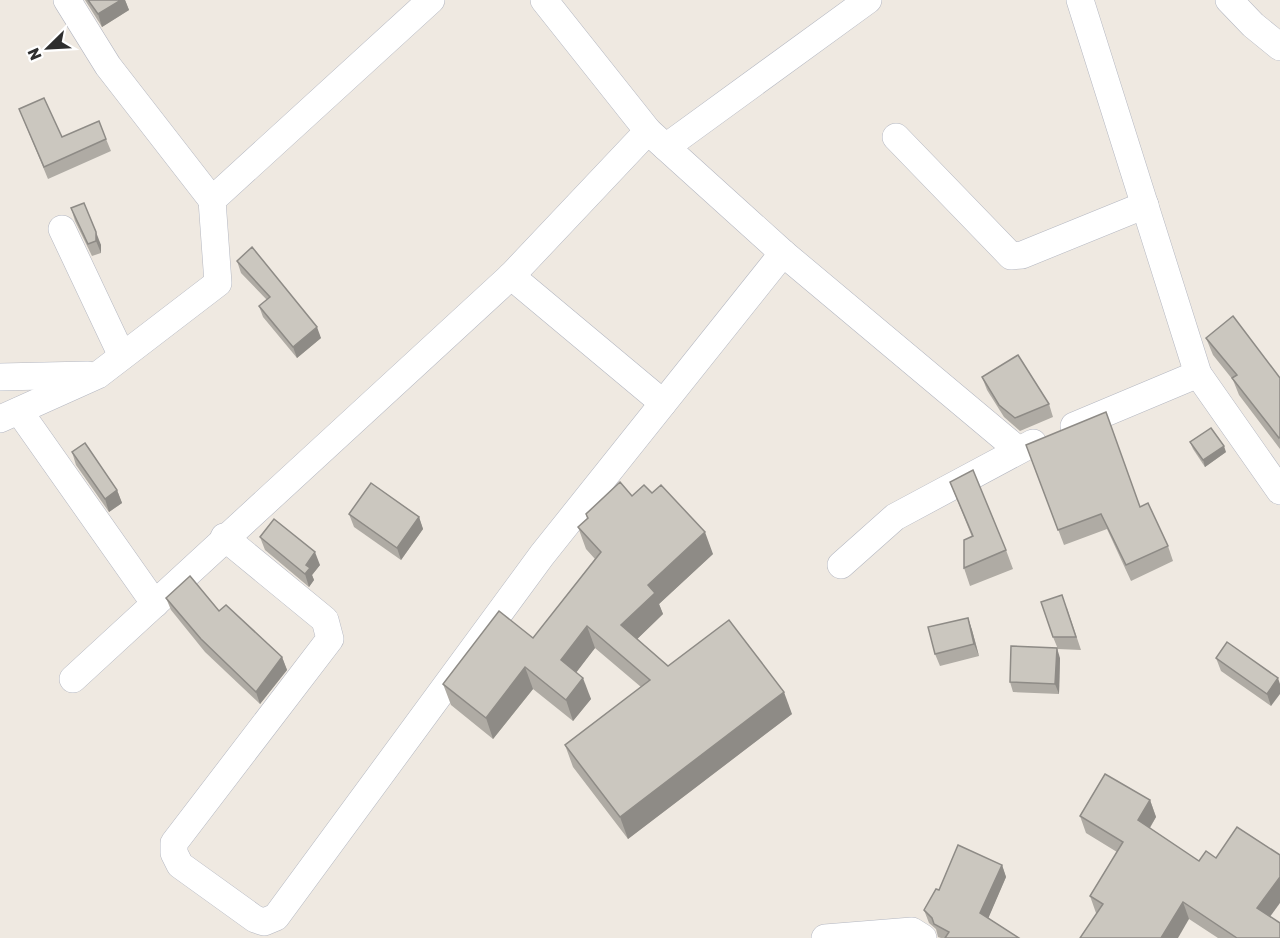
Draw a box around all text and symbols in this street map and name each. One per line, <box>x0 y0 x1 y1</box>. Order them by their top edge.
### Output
north arrow <box>18 18 78 78</box>
text: N <box>24 45 46 63</box>

